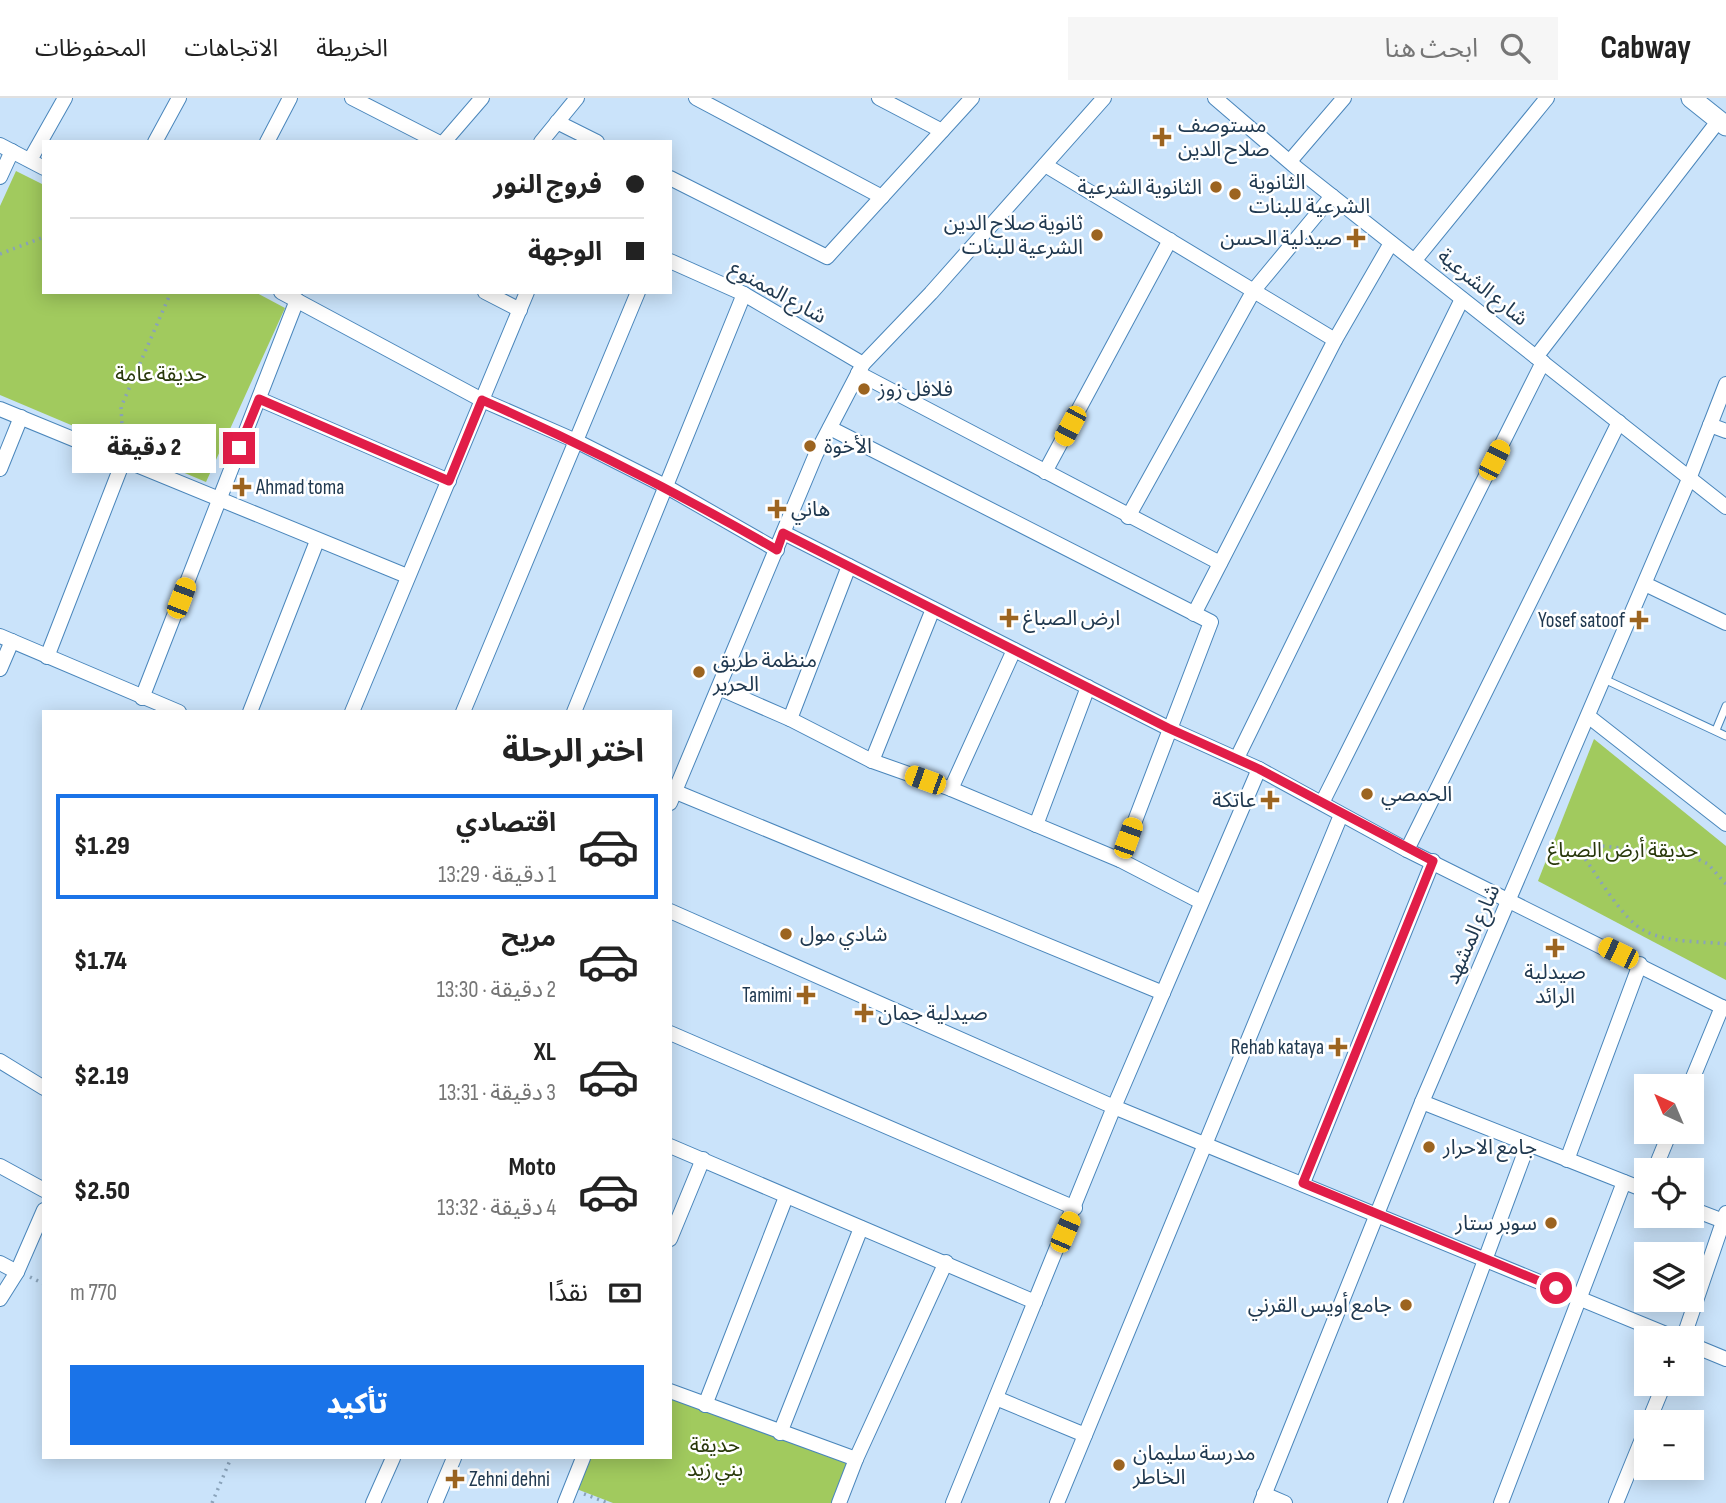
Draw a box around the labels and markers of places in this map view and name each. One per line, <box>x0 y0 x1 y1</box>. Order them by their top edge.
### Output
place label: مستوصف صلاح الدين <box>1178 113 1270 164</box>
marker: مستوصف صلاح الدين <box>1152 127 1172 147</box>
place label: الثانوية الشرعية للبنات <box>1249 170 1370 219</box>
place label: الثانوية الشرعية <box>1078 175 1202 200</box>
marker: الثانوية الشرعية <box>1208 179 1224 195</box>
marker: الثانوية الشرعية للبنات <box>1227 186 1243 202</box>
place label: ثانوية صلاح الدين الشرعية للبنات <box>944 211 1083 260</box>
place label: صيدلية الحسن <box>1220 226 1342 251</box>
marker: ثانوية صلاح الدين الشرعية للبنات <box>1089 227 1105 243</box>
marker: صيدلية الحسن <box>1348 230 1364 246</box>
place label: فلافل زوز <box>877 377 953 402</box>
marker: فلافل زوز <box>856 381 872 397</box>
place label: الأخوة <box>824 434 872 459</box>
marker: الأخوة <box>802 438 818 454</box>
place label: Ahmad toma <box>255 475 344 500</box>
marker: Ahmad toma <box>234 479 250 495</box>
place label: هاني <box>791 497 830 525</box>
marker: هاني <box>769 501 785 517</box>
place label: ارض الصباغ <box>1023 606 1120 633</box>
place label: Yosef satoof <box>1538 608 1626 633</box>
marker: ارض الصباغ <box>1001 610 1017 626</box>
marker: Yosef satoof <box>1631 612 1647 628</box>
place label: منظمة طريق الحرير <box>712 648 817 697</box>
marker: منظمة طريق الحرير <box>691 664 707 680</box>
place label: الحمصي <box>1381 782 1452 810</box>
marker: الحمصي <box>1359 786 1375 802</box>
place label: عاتكة <box>1212 788 1256 813</box>
marker: عاتكة <box>1262 792 1278 808</box>
place label: شادي مول <box>800 922 887 950</box>
marker: شادي مول <box>778 926 794 942</box>
marker: صيدلية الرائد <box>1547 940 1563 956</box>
place label: صيدلية الرائد <box>1524 960 1586 1009</box>
place label: Tamimi <box>742 983 792 1008</box>
marker: Tamimi <box>798 987 814 1003</box>
place label: صيدلية جمان <box>878 1001 988 1026</box>
marker: صيدلية جمان <box>856 1005 872 1021</box>
place label: Rehab kataya <box>1231 1035 1324 1060</box>
marker: Rehab kataya <box>1330 1039 1346 1055</box>
place label: جامع الاحرار <box>1442 1135 1537 1162</box>
marker: جامع الاحرار <box>1421 1139 1437 1155</box>
place label: سوبر ستار <box>1454 1211 1537 1236</box>
marker: سوبر ستار <box>1543 1215 1559 1231</box>
place label: جامع أويس القرني <box>1248 1292 1392 1321</box>
marker: جامع أويس القرني <box>1398 1297 1414 1313</box>
place label: مدرسة سليمان الخاطر <box>1132 1441 1256 1490</box>
marker: مدرسة سليمان الخاطر <box>1111 1457 1127 1473</box>
place label: Zehni dehni <box>469 1467 550 1492</box>
marker: Zehni dehni <box>447 1471 463 1487</box>

